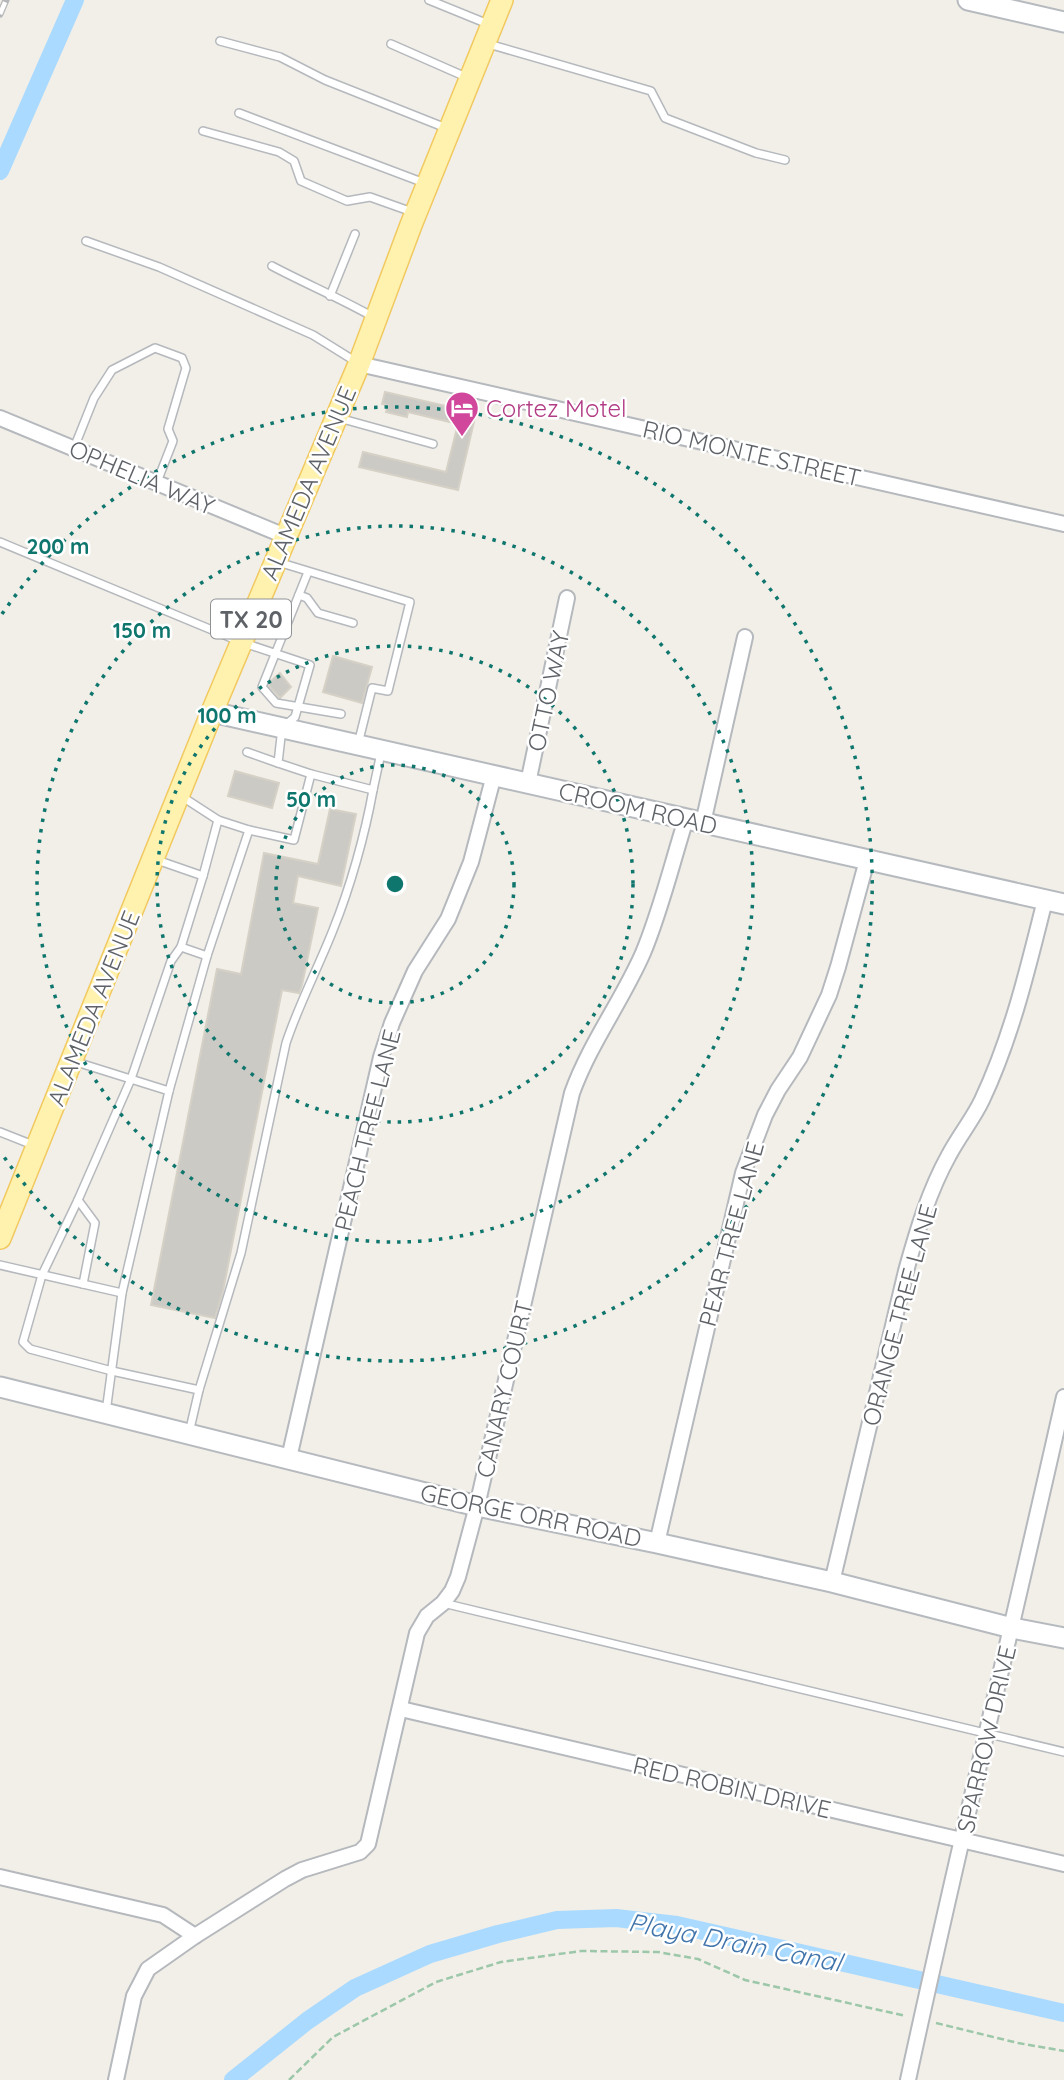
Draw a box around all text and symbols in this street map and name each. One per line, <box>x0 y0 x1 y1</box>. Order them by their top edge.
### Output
street label: ALAMEDA AVENUE <box>254 382 362 584</box>
hotel icon: Cortez Motel <box>443 389 481 438</box>
place label: Cortez Motel <box>486 393 626 423</box>
street label: RIO MONTE STREET <box>640 413 864 493</box>
street label: OPHELIA WAY <box>65 433 219 521</box>
text: 200 m <box>27 533 89 559</box>
road number: TX 20 <box>211 600 291 638</box>
text: 150 m <box>113 617 171 643</box>
street label: OTTO WAY <box>521 628 575 754</box>
text: 100 m <box>197 702 257 728</box>
street label: CROOM ROAD <box>556 775 720 841</box>
text: 50 m <box>286 786 336 812</box>
centre of rings <box>383 872 407 896</box>
street label: ALAMEDA AVENUE <box>40 906 146 1110</box>
street label: PEACH TREE LANE <box>327 1026 407 1234</box>
street label: PEAR TREE LANE <box>692 1138 770 1330</box>
street label: ORANGE TREE LANE <box>855 1201 943 1429</box>
street label: CANARY COURT <box>469 1297 539 1481</box>
street label: GEORGE ORR ROAD <box>418 1477 644 1553</box>
street label: SPARROW DRIVE <box>950 1642 1022 1836</box>
street label: RED ROBIN DRIVE <box>630 1750 834 1824</box>
water label: Playa Drain Canal <box>626 1905 847 1979</box>

